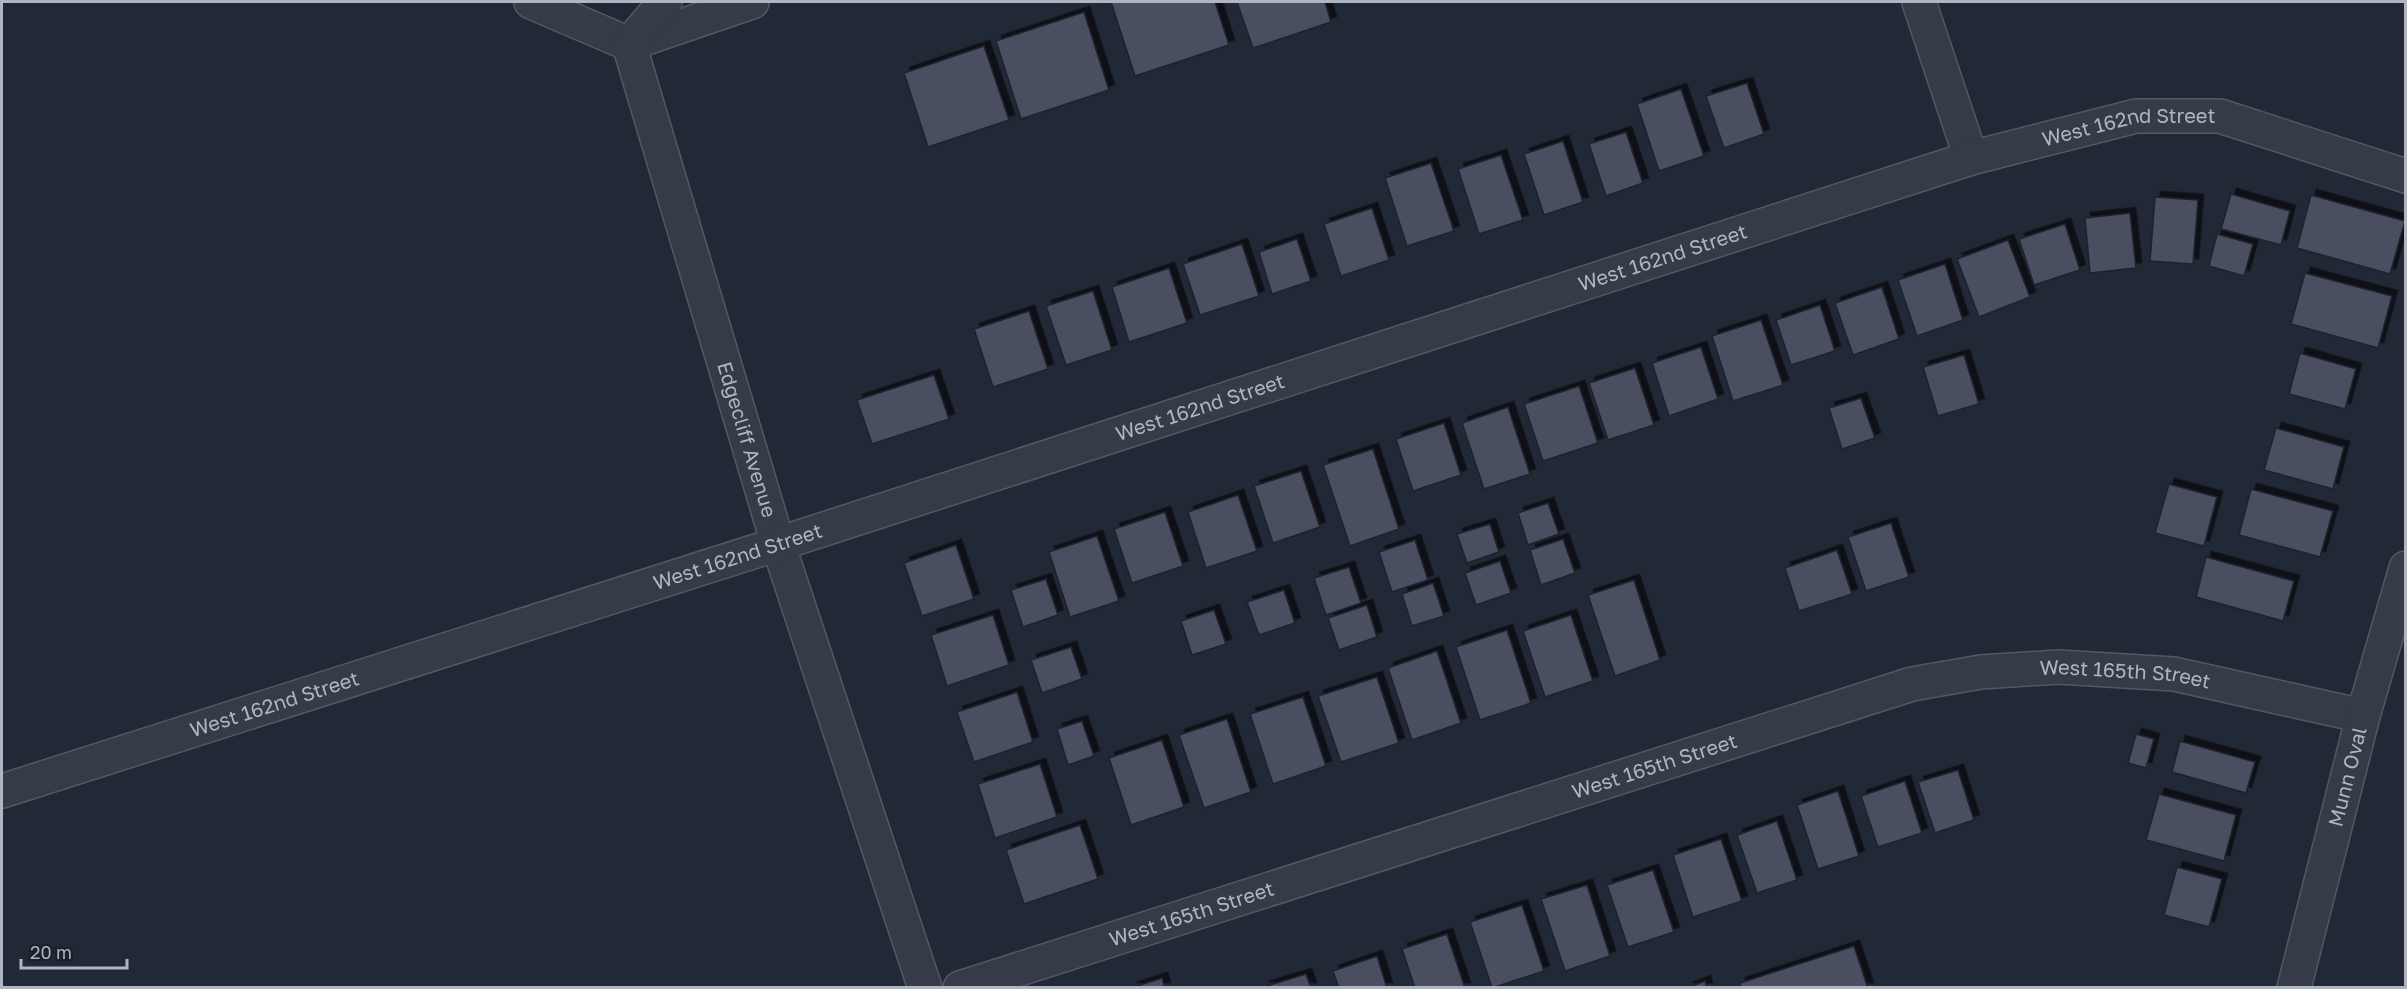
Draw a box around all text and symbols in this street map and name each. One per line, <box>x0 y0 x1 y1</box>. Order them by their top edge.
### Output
street label: West 162nd Street <box>2039 103 2215 150</box>
street label: West 162nd Street <box>1575 218 1750 295</box>
street label: Edgecliff Avenue <box>713 358 782 520</box>
street label: West 162nd Street <box>1112 368 1287 445</box>
street label: West 162nd Street <box>650 518 825 594</box>
street label: West 165th Street <box>2039 654 2213 693</box>
street label: West 162nd Street <box>187 665 362 741</box>
street label: Munn Oval <box>2322 724 2371 829</box>
street label: West 165th Street <box>1569 728 1740 803</box>
street label: West 165th Street <box>1106 876 1277 951</box>
scale bar <box>21 932 128 970</box>
text: 20 m <box>30 941 72 963</box>

